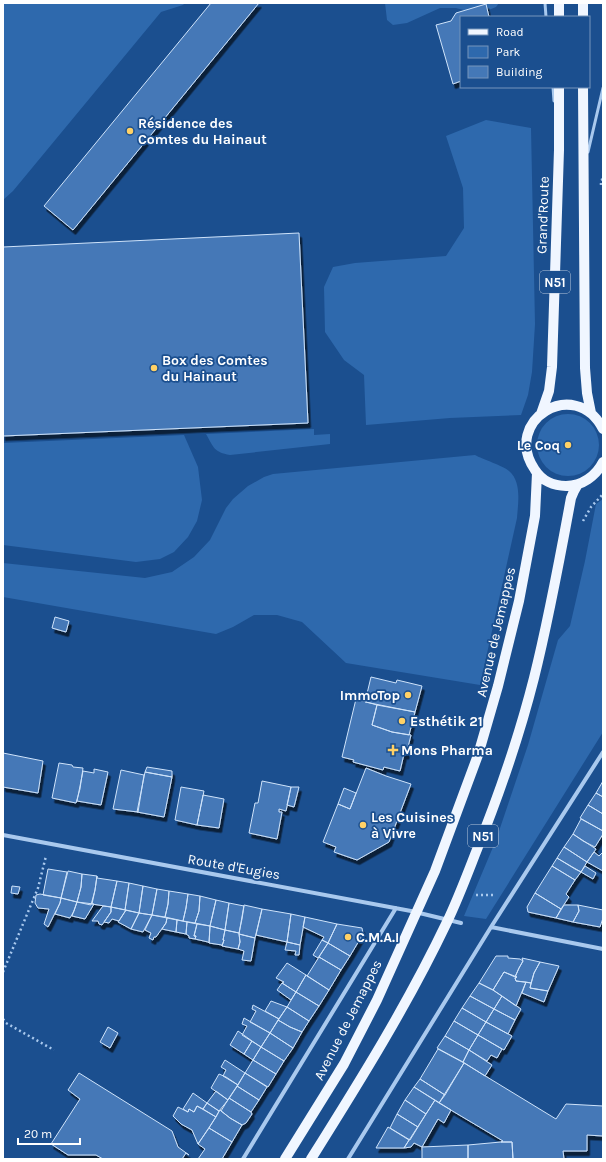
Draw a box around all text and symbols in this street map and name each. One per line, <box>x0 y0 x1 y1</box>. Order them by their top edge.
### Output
legend <box>460 16 590 88</box>
text: Road <box>496 25 524 39</box>
text: Park <box>496 45 521 59</box>
text: Building <box>496 65 543 79</box>
place label: Résidence des Comtes du Hainaut <box>138 115 267 148</box>
marker: Résidence des Comtes du Hainaut <box>125 126 135 136</box>
street label: Grand'Route <box>533 176 553 254</box>
road number: N51 <box>540 271 570 293</box>
place label: Box des Comtes du Hainaut <box>162 352 268 385</box>
marker: Box des Comtes du Hainaut <box>149 363 159 373</box>
place label: Le Coq <box>517 437 560 454</box>
marker: Le Coq <box>563 440 573 450</box>
street label: Avenue de Jemappes <box>473 565 519 699</box>
place label: ImmoTop <box>340 687 400 704</box>
marker: ImmoTop <box>403 690 413 700</box>
place label: Esthétik 21 <box>410 713 483 730</box>
marker: Esthétik 21 <box>397 716 407 726</box>
place label: Mons Pharma <box>401 742 493 759</box>
marker: Mons Pharma <box>388 745 398 755</box>
place label: Les Cuisines à Vivre <box>371 809 454 842</box>
marker: Les Cuisines à Vivre <box>358 820 368 830</box>
road number: N51 <box>468 825 498 847</box>
street label: Route d'Eugies <box>186 850 282 884</box>
place label: C.M.A.I <box>356 929 399 946</box>
marker: C.M.A.I <box>343 932 353 942</box>
street label: Avenue de Jemappes <box>310 957 386 1083</box>
scale bar <box>18 1120 80 1146</box>
text: 20 m <box>24 1127 52 1141</box>

